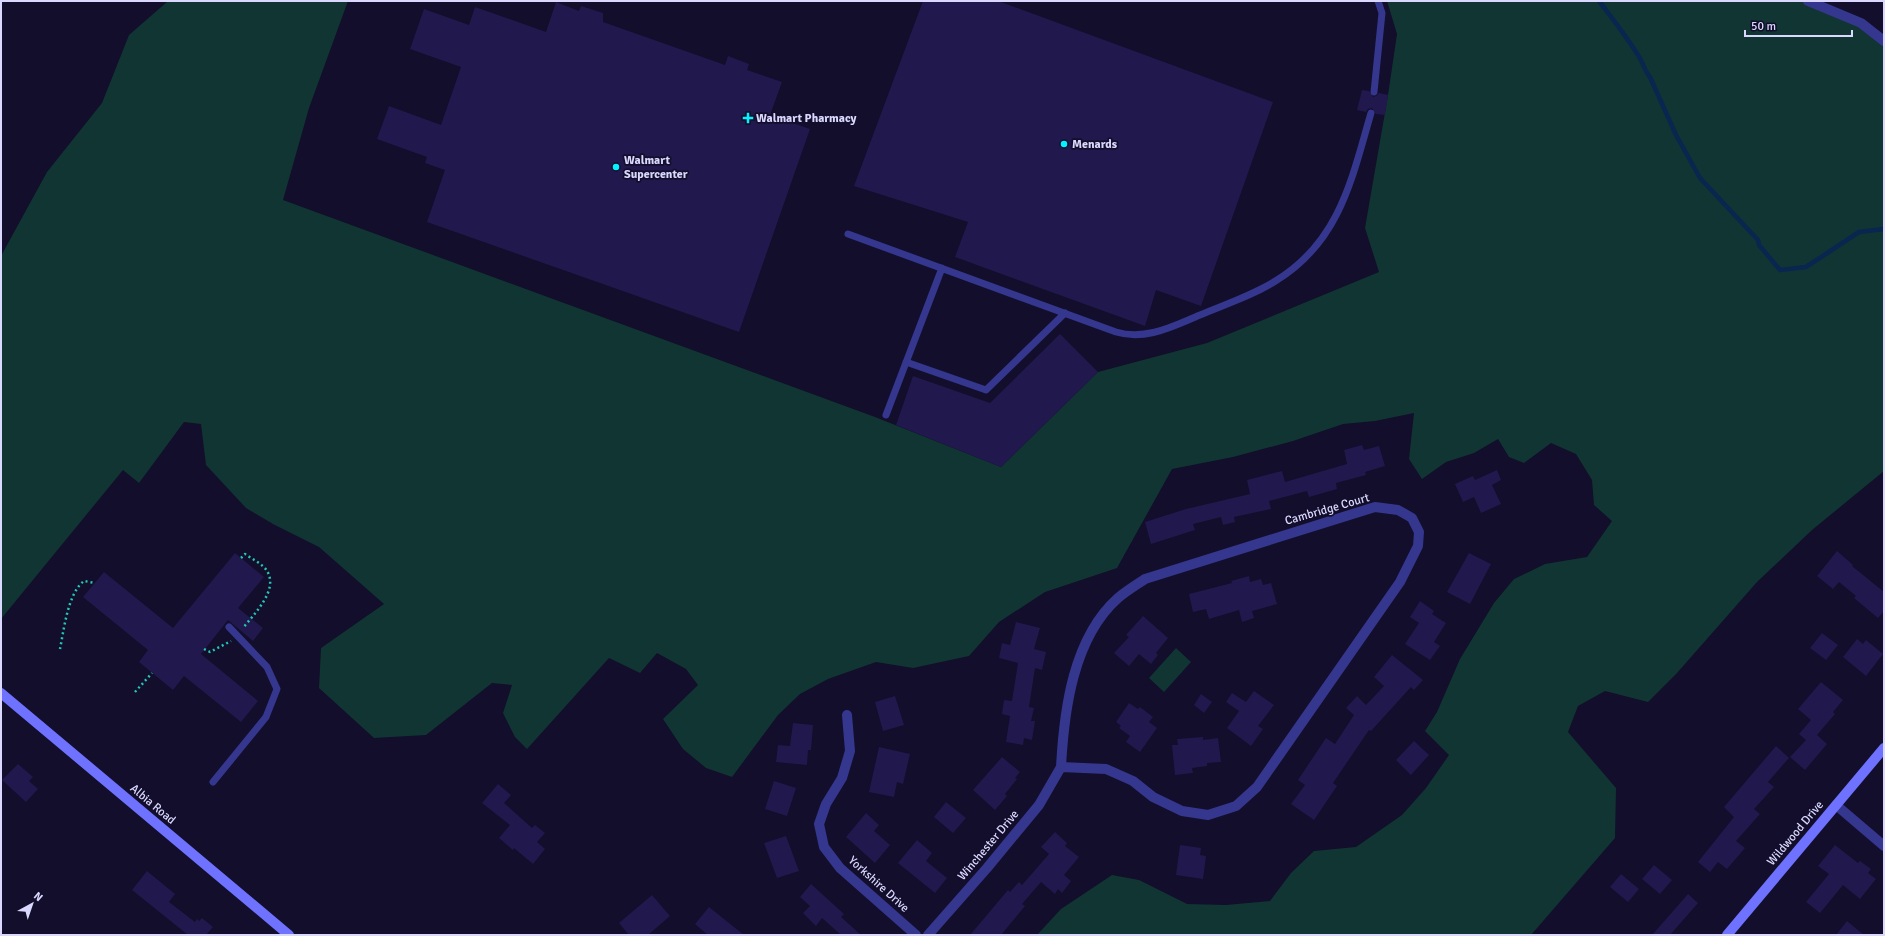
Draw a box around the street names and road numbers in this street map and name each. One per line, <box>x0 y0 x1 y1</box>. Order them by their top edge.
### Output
street label: Cambridge Court <box>1283 490 1371 529</box>
street label: Albia Road <box>127 781 178 828</box>
street label: Wildwood Drive <box>1764 798 1827 869</box>
street label: Winchester Drive <box>955 807 1022 884</box>
street label: Yorkshire Drive <box>845 853 912 916</box>

